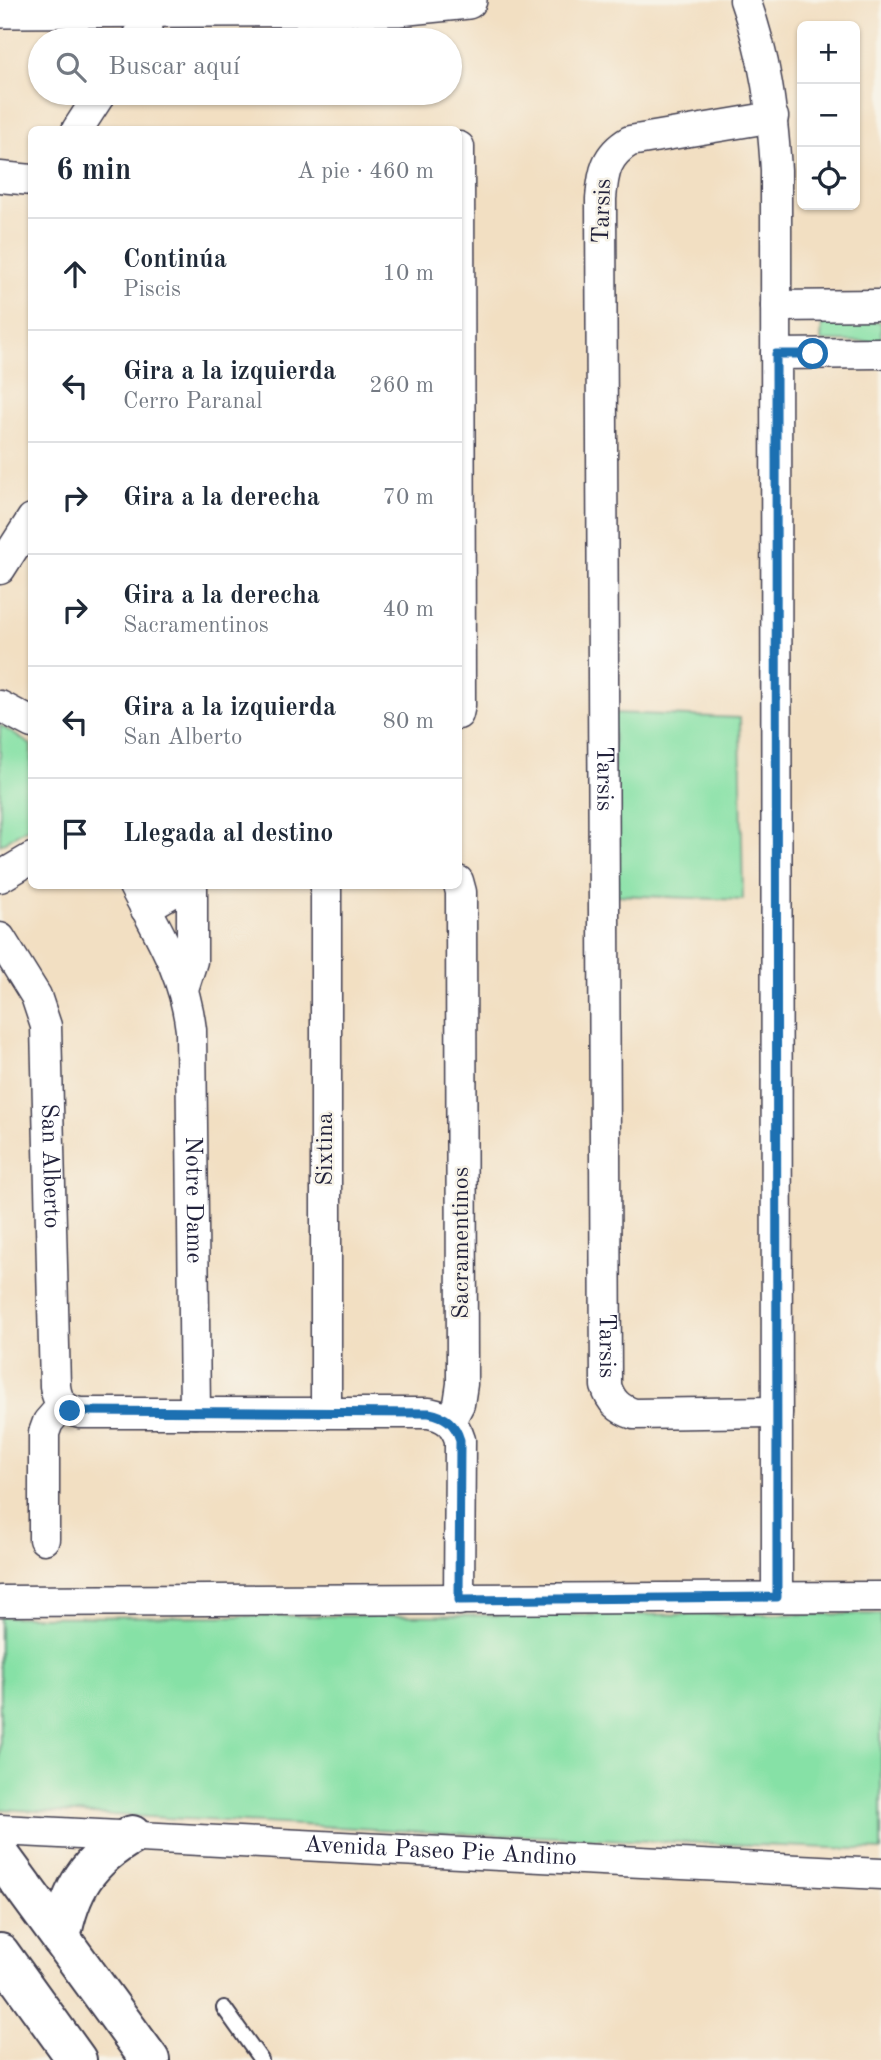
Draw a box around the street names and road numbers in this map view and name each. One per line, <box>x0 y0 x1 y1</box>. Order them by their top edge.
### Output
street label: Tarsis <box>590 178 616 244</box>
street label: Tarsis <box>591 746 616 811</box>
street label: San Alberto <box>36 1103 63 1229</box>
street label: Sixtina <box>314 1112 338 1186</box>
street label: Notre Dame <box>180 1136 205 1264</box>
street label: Sacramentinos <box>450 1167 474 1319</box>
street label: Tarsis <box>594 1313 618 1378</box>
street label: Avenida Paseo Pie Andino <box>303 1833 577 1871</box>

